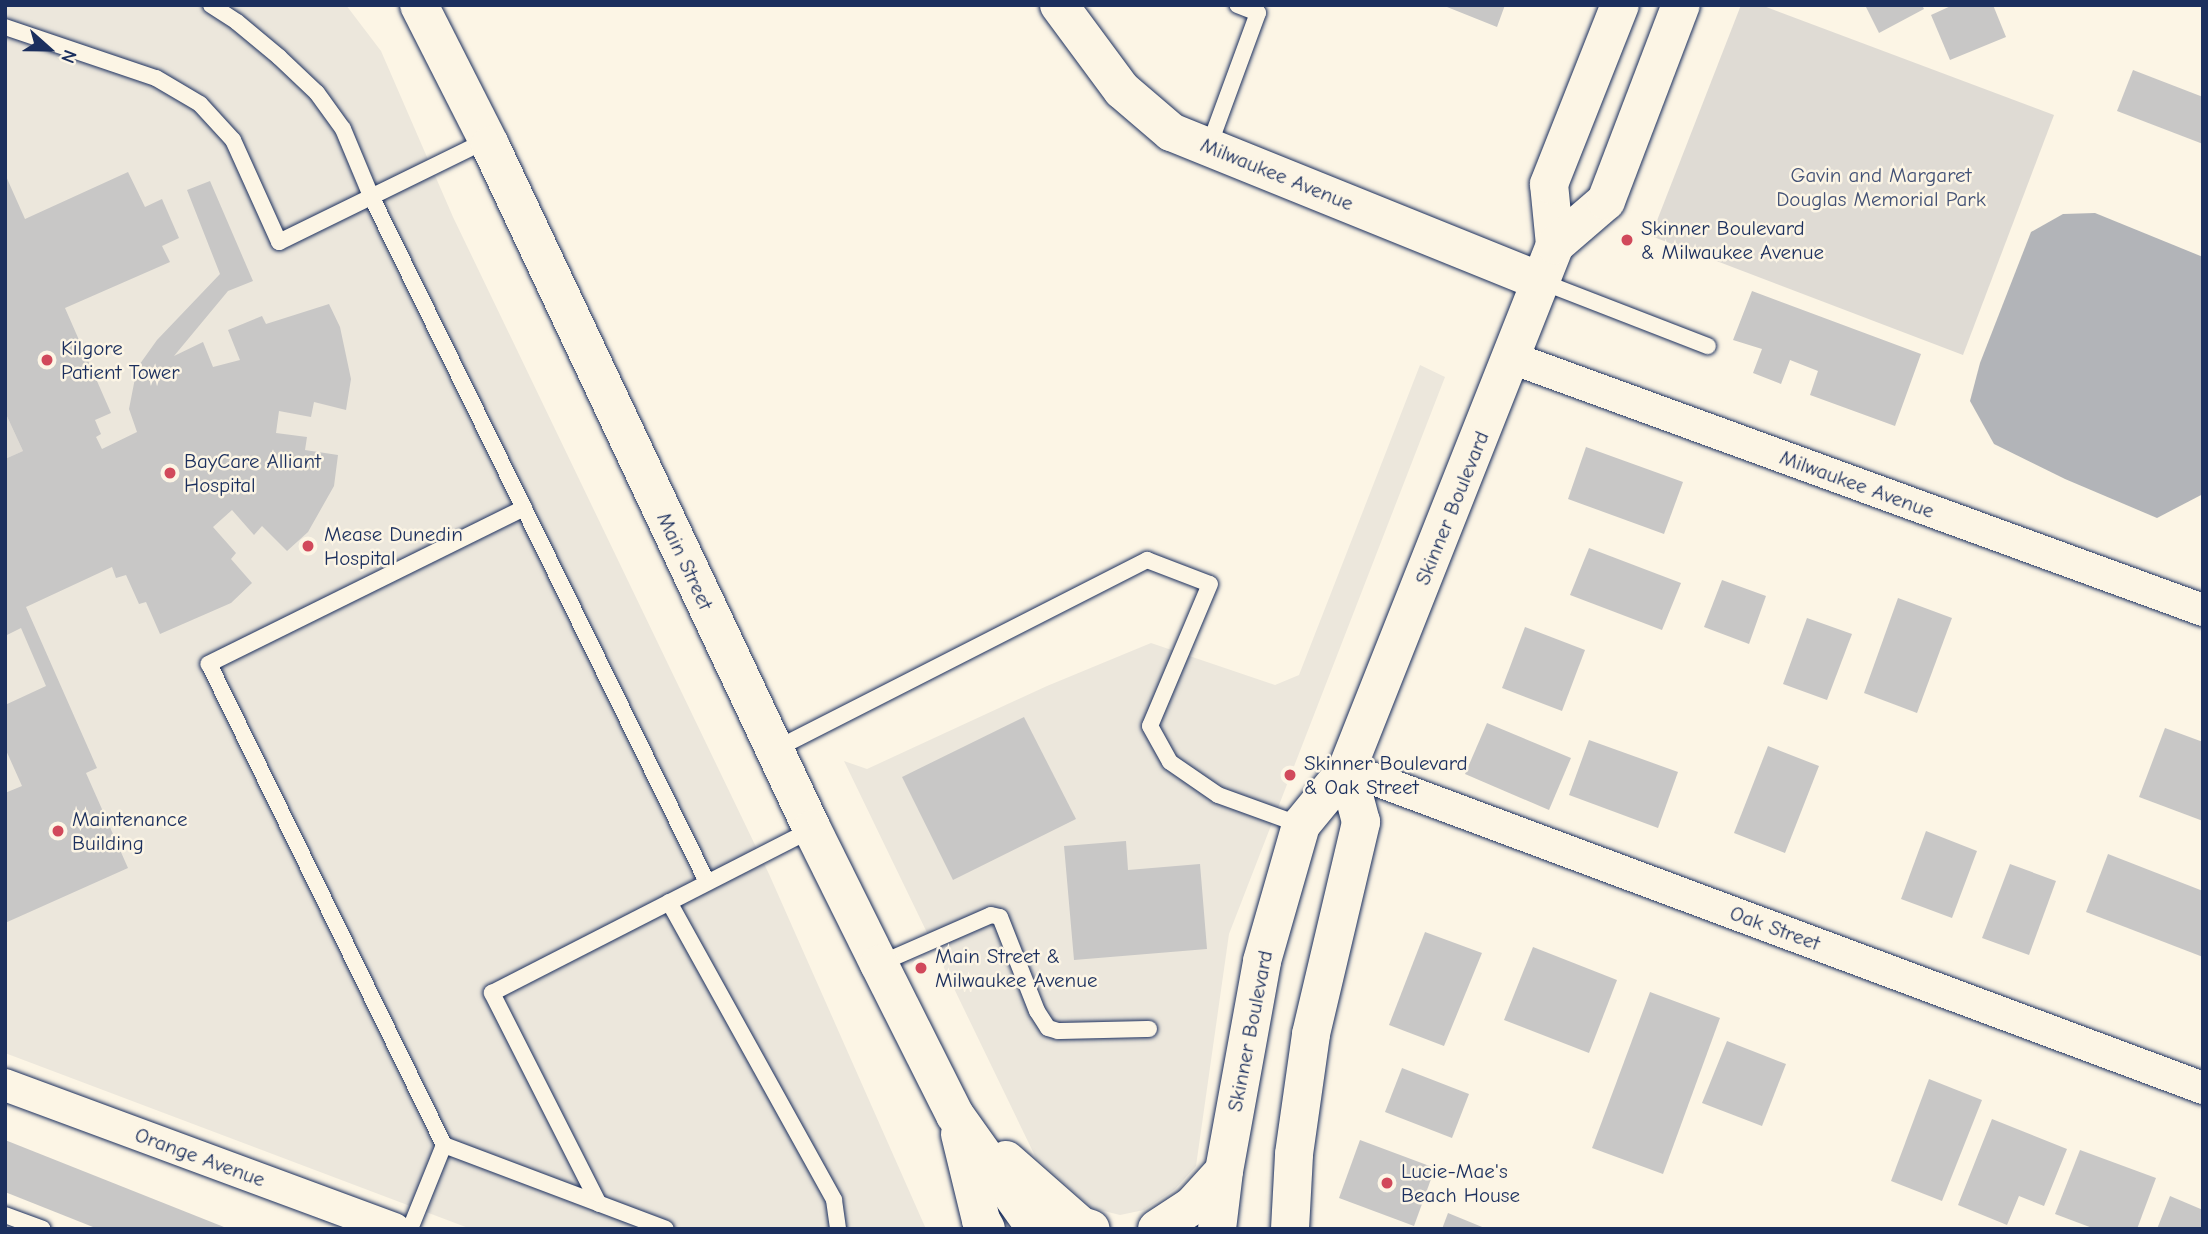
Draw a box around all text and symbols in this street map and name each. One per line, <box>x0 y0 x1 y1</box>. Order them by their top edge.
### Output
north arrow <box>14 14 84 84</box>
text: N <box>56 47 81 66</box>
street label: Milwaukee Avenue <box>1197 132 1357 216</box>
park label: Gavin and Margaret Douglas Memorial Park <box>1776 162 1986 212</box>
place label: Skinner Boulevard & Milwaukee Avenue <box>1641 215 1824 265</box>
marker: Skinner Boulevard & Milwaukee Avenue <box>1619 232 1635 248</box>
place label: Kilgore Patient Tower <box>61 335 180 385</box>
marker: Kilgore Patient Tower <box>39 352 55 368</box>
street label: Skinner Boulevard <box>1410 427 1494 589</box>
street label: Milwaukee Avenue <box>1776 444 1938 524</box>
place label: BayCare Alliant Hospital <box>184 448 321 498</box>
marker: BayCare Alliant Hospital <box>162 465 178 481</box>
street label: Main Street <box>652 508 718 614</box>
place label: Mease Dunedin Hospital <box>324 521 463 571</box>
marker: Mease Dunedin Hospital <box>298 536 318 556</box>
place label: Skinner Boulevard & Oak Street <box>1304 750 1468 800</box>
marker: Skinner Boulevard & Oak Street <box>1282 767 1298 783</box>
place label: Maintenance Building <box>72 806 187 856</box>
marker: Maintenance Building <box>50 823 66 839</box>
street label: Oak Street <box>1726 900 1824 956</box>
place label: Main Street & Milwaukee Avenue <box>935 943 1097 993</box>
street label: Skinner Boulevard <box>1222 948 1278 1114</box>
marker: Main Street & Milwaukee Avenue <box>913 960 929 976</box>
street label: Orange Avenue <box>132 1122 268 1192</box>
place label: Lucie-Mae's Beach House <box>1401 1158 1520 1208</box>
marker: Lucie-Mae's Beach House <box>1379 1175 1395 1191</box>

